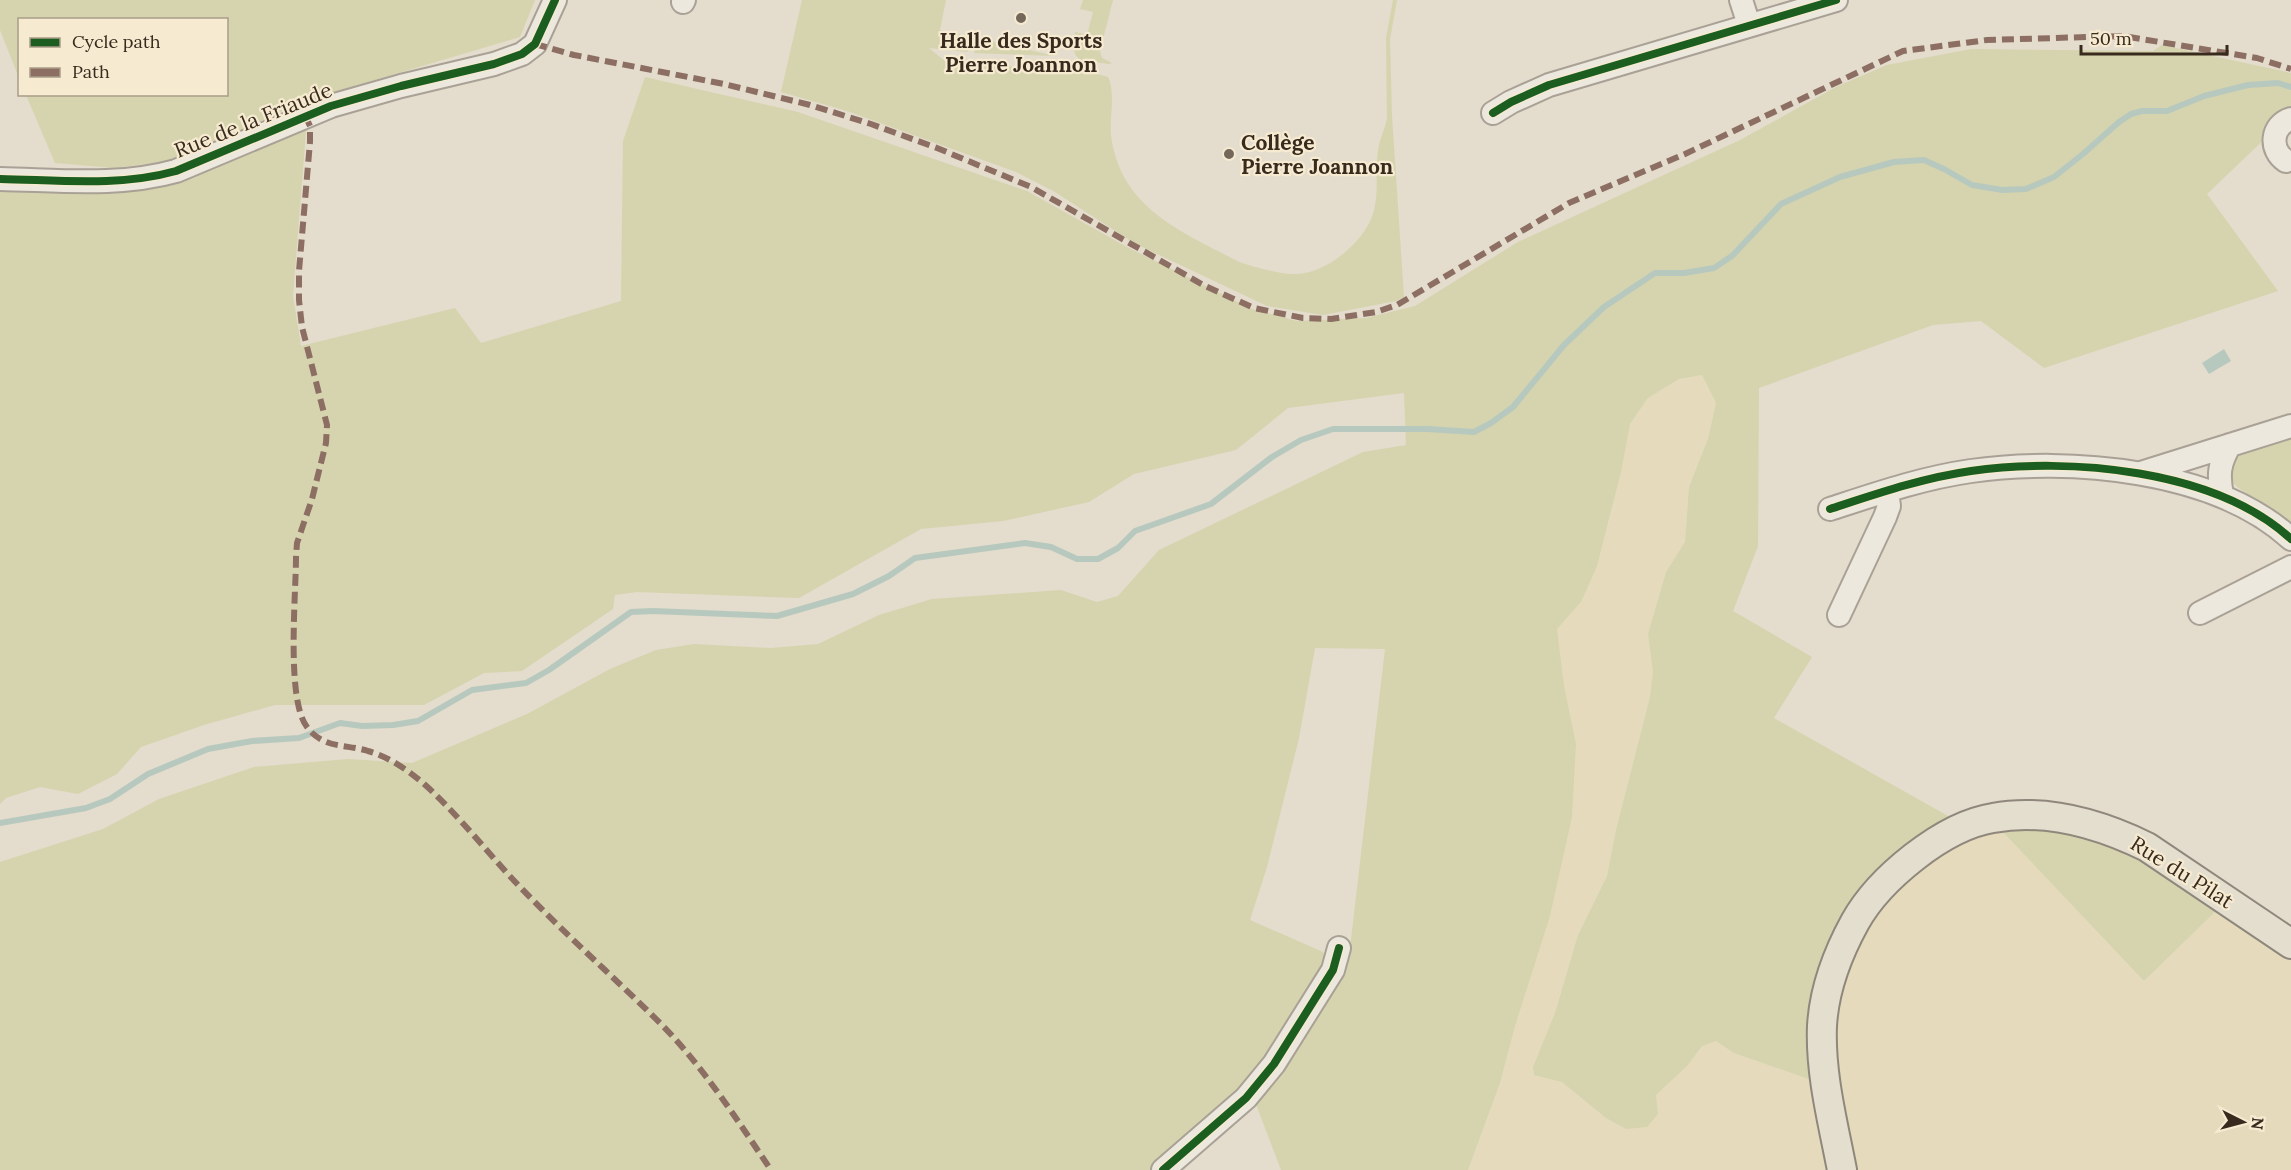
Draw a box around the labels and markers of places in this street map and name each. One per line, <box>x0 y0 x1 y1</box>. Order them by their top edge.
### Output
marker: Halle des Sports Pierre Joannon <box>1014 11 1028 25</box>
place label: Halle des Sports Pierre Joannon <box>940 27 1102 78</box>
place label: Collège Pierre Joannon <box>1241 129 1393 180</box>
marker: Collège Pierre Joannon <box>1222 147 1236 161</box>

